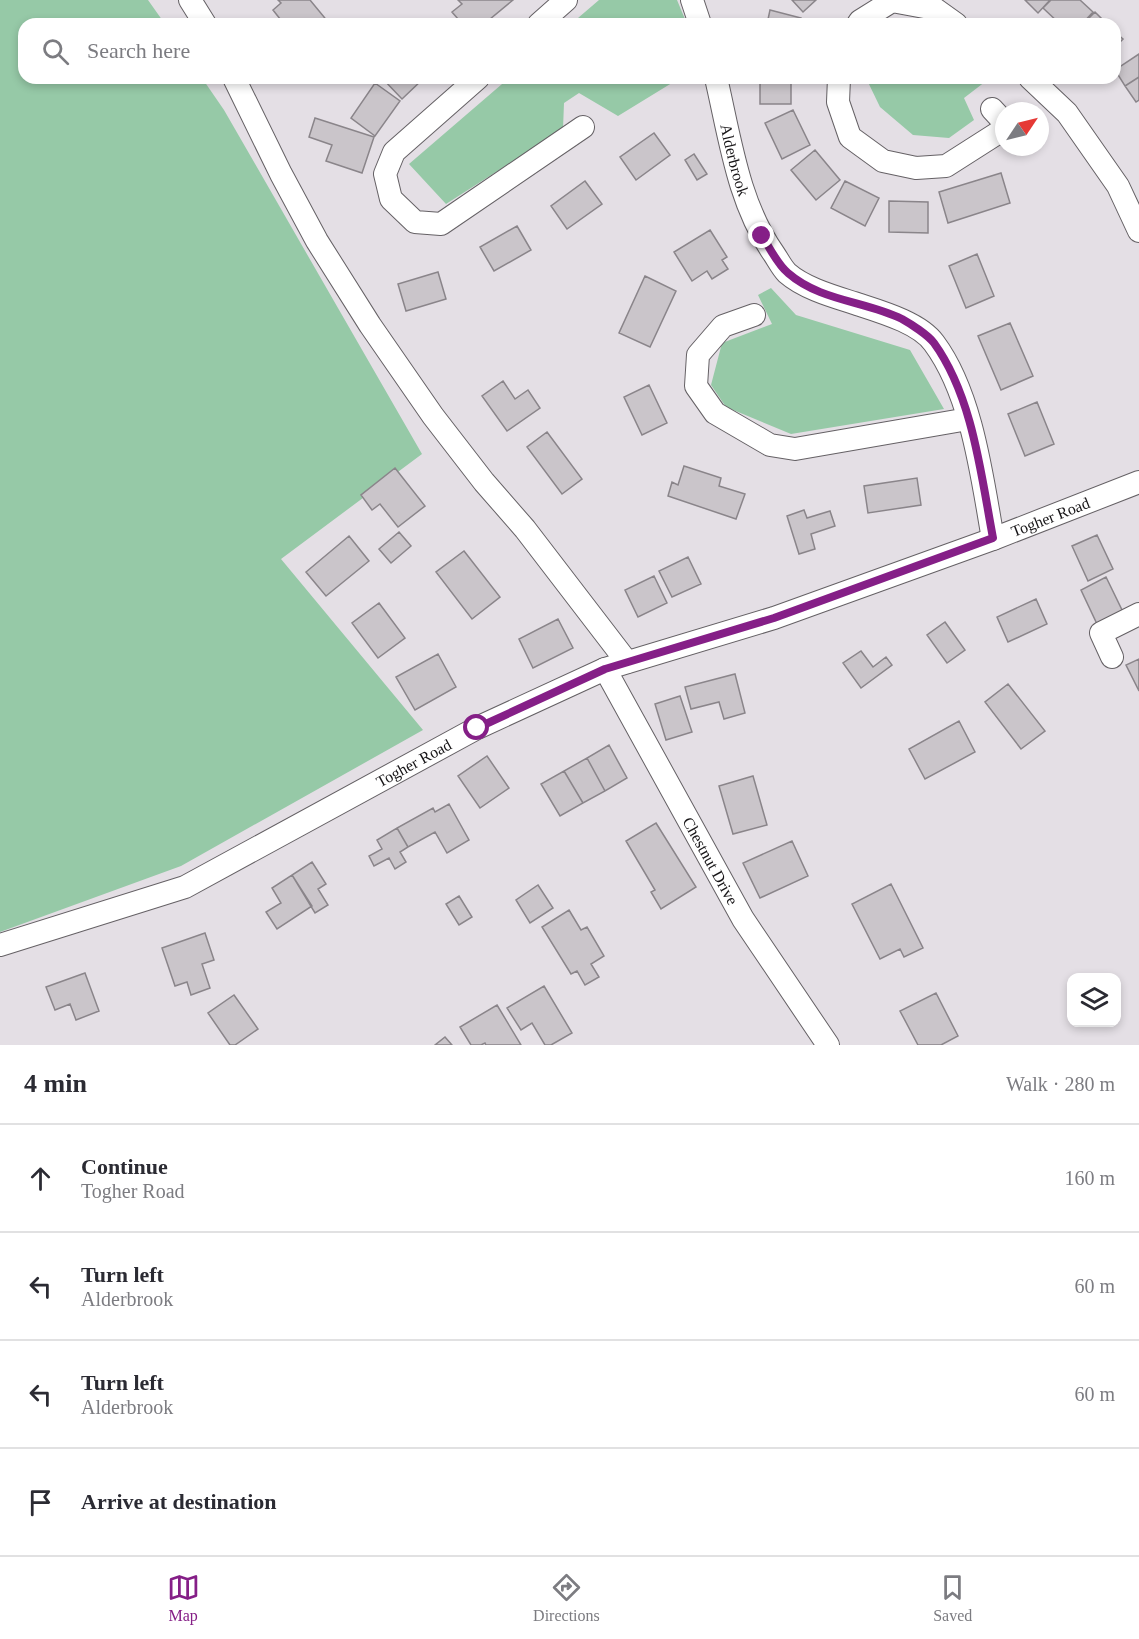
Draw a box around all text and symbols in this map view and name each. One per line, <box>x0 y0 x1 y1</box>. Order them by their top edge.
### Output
search box <box>18 18 1121 84</box>
icon: search <box>39 35 72 68</box>
text: Search here <box>87 38 190 63</box>
north arrow <box>995 102 1049 156</box>
street label: Alderbrook <box>717 122 752 198</box>
route end <box>748 222 774 248</box>
street label: Togher Road <box>1009 494 1092 540</box>
route start <box>463 714 489 740</box>
street label: Togher Road <box>373 736 454 790</box>
street label: Chestnut Drive <box>679 814 741 908</box>
map controls <box>1067 973 1121 1027</box>
button: layers <box>1067 973 1121 1027</box>
text: 4 min <box>24 1069 87 1098</box>
text: Walk · 280 m <box>1006 1073 1115 1095</box>
text: Continue <box>81 1154 168 1179</box>
icon: ahead <box>24 1162 57 1195</box>
text: 160 m <box>1064 1167 1115 1189</box>
text: Togher Road <box>81 1180 185 1202</box>
text: Turn left <box>81 1262 164 1287</box>
icon: left <box>24 1270 57 1303</box>
text: 60 m <box>1074 1275 1115 1297</box>
text: Alderbrook <box>81 1288 173 1310</box>
text: Turn left <box>81 1370 164 1395</box>
icon: left <box>24 1378 57 1411</box>
text: 60 m <box>1074 1383 1115 1405</box>
text: Alderbrook <box>81 1396 173 1418</box>
icon: arrive <box>24 1486 57 1519</box>
text: Arrive at destination <box>81 1489 277 1514</box>
tab: Map <box>167 1571 200 1625</box>
tab: Directions <box>533 1571 600 1625</box>
tab: Saved <box>933 1571 972 1625</box>

